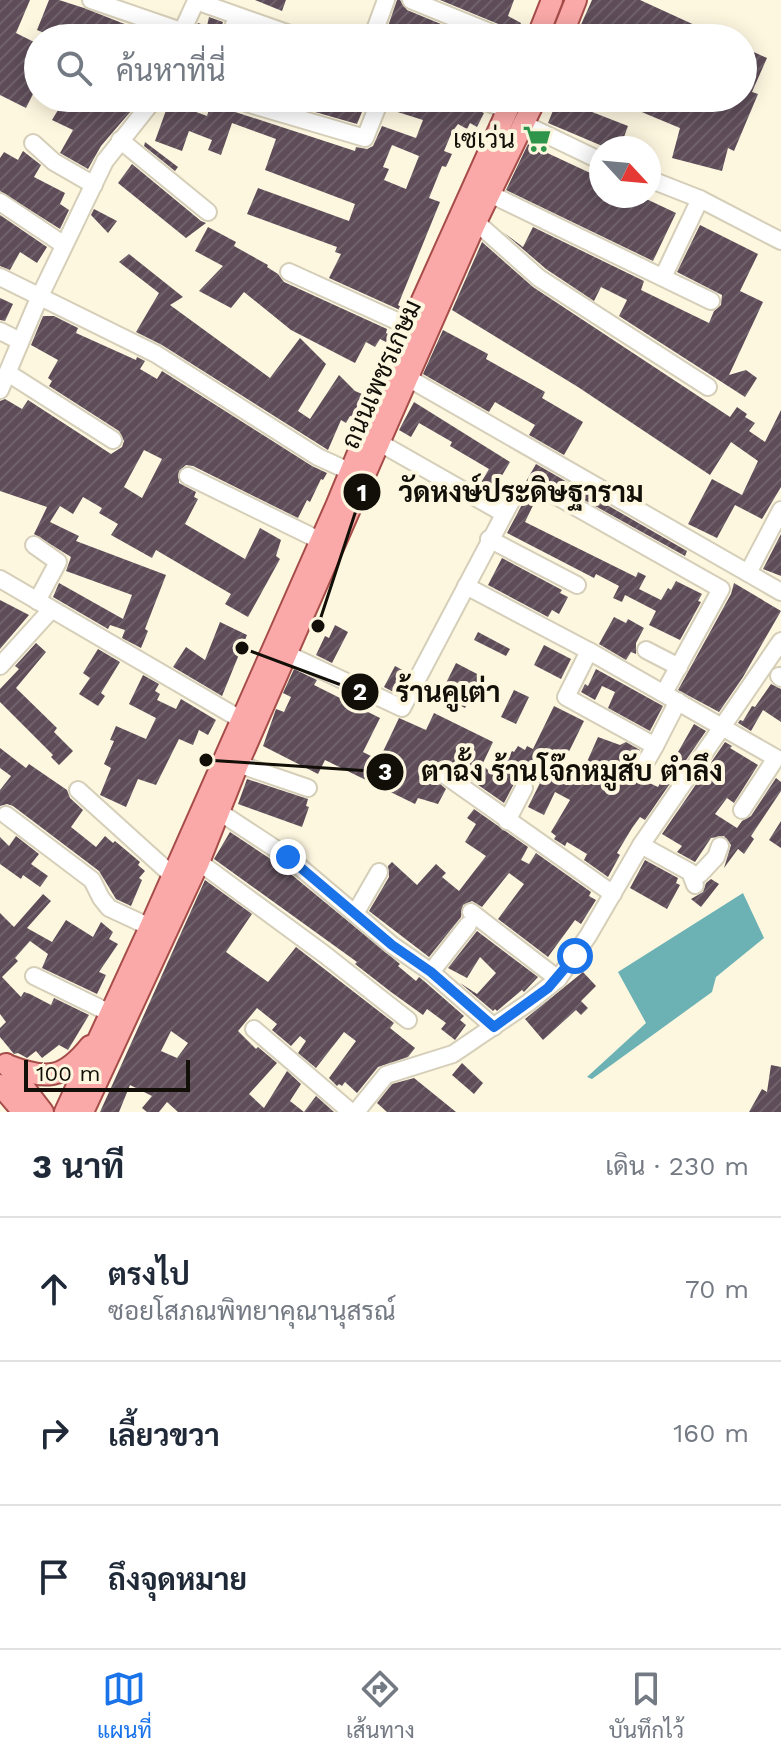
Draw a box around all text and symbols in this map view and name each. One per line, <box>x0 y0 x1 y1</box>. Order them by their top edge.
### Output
search box <box>24 24 757 112</box>
icon: search <box>52 46 96 90</box>
text: ค้นหาที่นี่ <box>116 53 226 88</box>
place label: เซเว่น <box>453 124 515 154</box>
supermarket icon: เซเว่น <box>522 124 552 154</box>
north arrow <box>589 136 661 208</box>
street label: ถนนเพชรเกษม <box>335 295 427 453</box>
callout: วัดหงษ์ประดิษฐาราม <box>342 466 660 518</box>
text: วัดหงษ์ประดิษฐาราม <box>398 473 644 511</box>
text: 1 <box>357 479 367 507</box>
callout: ร้านคูเต่า <box>340 666 517 718</box>
text: ร้านคูเต่า <box>396 673 500 712</box>
text: 2 <box>353 678 367 706</box>
callout: ตาฉั้ง ร้านโจ๊กหมูสับ ตำลึง <box>365 746 738 798</box>
text: ตาฉั้ง ร้านโจ๊กหมูสับ ตำลึง <box>421 746 723 791</box>
text: 3 <box>378 758 392 786</box>
route end <box>270 839 306 875</box>
route start <box>557 938 593 974</box>
scale bar <box>24 1056 190 1092</box>
text: 100 m <box>36 1061 100 1086</box>
text: 3 นาที <box>32 1146 124 1186</box>
text: เดิน · 230 m <box>605 1151 749 1181</box>
text: ตรงไป <box>108 1257 190 1292</box>
icon: ahead <box>32 1267 76 1311</box>
text: 70 m <box>685 1274 749 1304</box>
text: ซอยโสภณพิทยาคุณานุสรณ์ <box>108 1296 396 1326</box>
icon: right <box>32 1411 76 1455</box>
text: เลี้ยวขวา <box>108 1418 220 1453</box>
text: 160 m <box>673 1418 749 1448</box>
icon: arrive <box>32 1555 76 1599</box>
text: ถึงจุดหมาย <box>108 1562 247 1597</box>
tab: แผนที่ <box>97 1667 152 1743</box>
tab: เส้นทาง <box>346 1667 415 1743</box>
tab: บันทึกไว้ <box>609 1667 684 1743</box>

